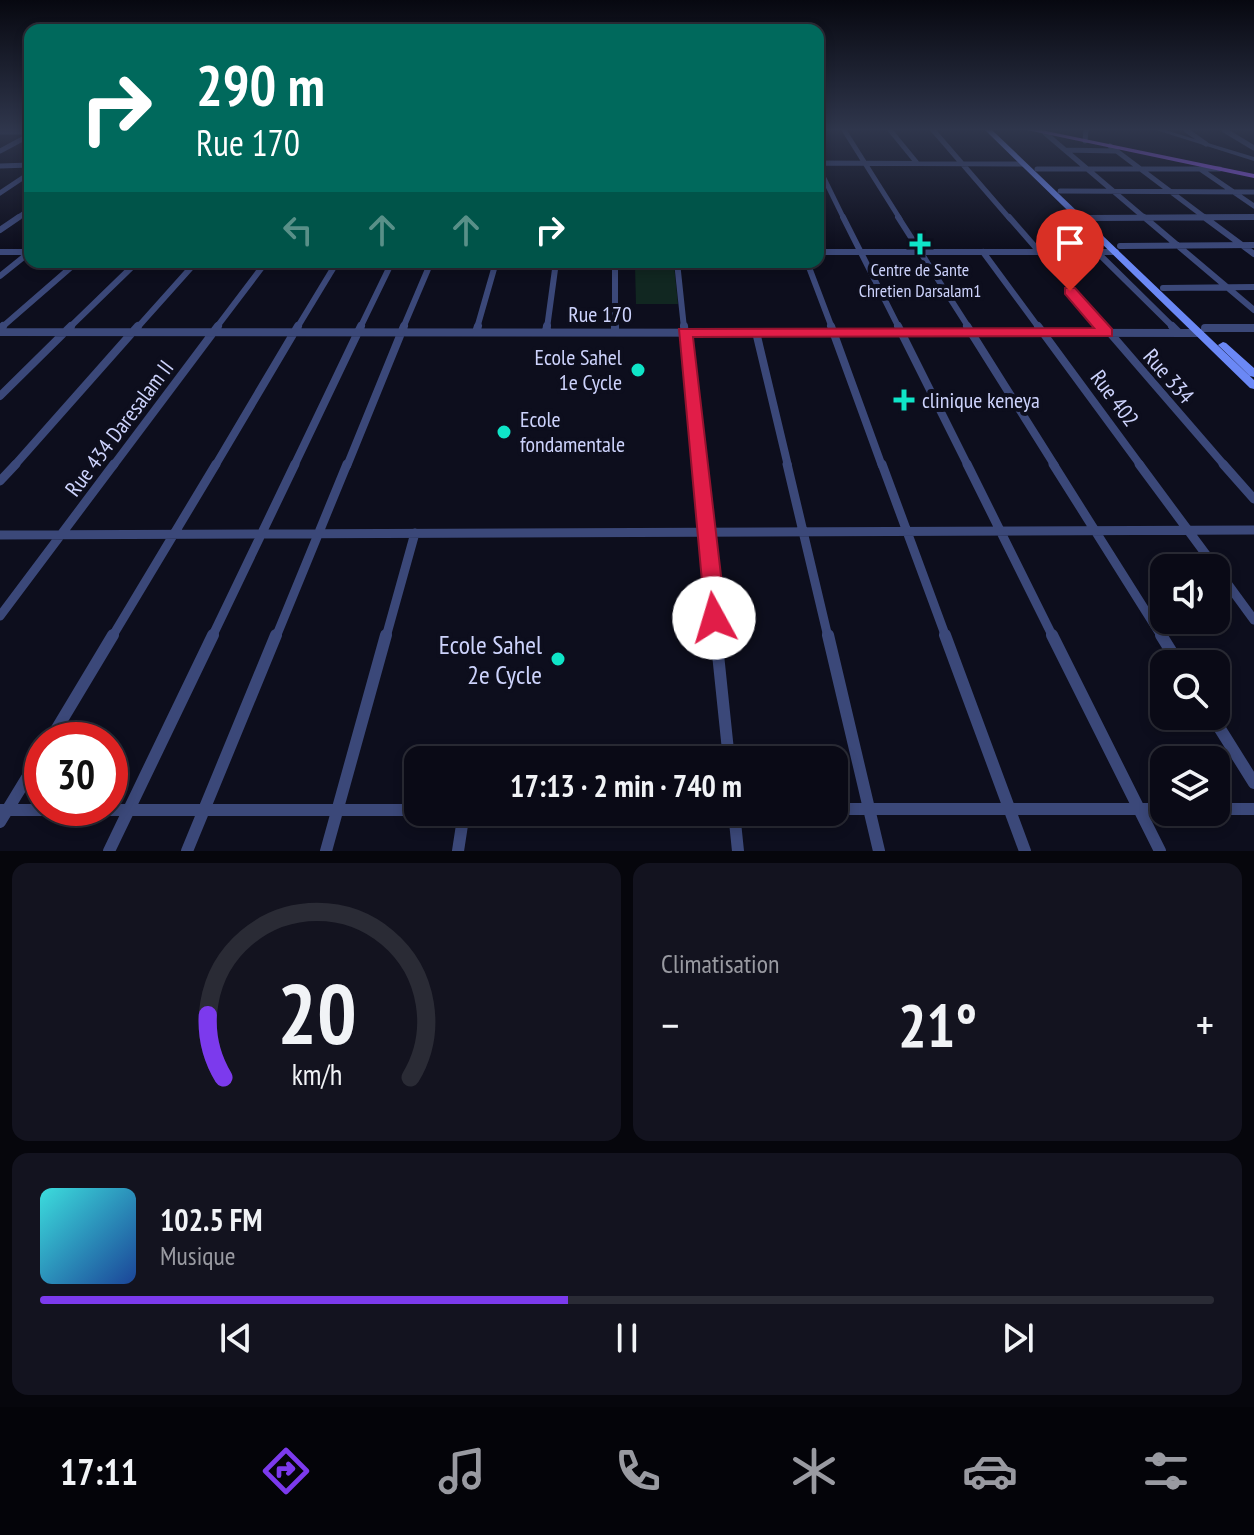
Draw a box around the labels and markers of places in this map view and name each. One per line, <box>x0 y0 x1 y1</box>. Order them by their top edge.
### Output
pin <box>1036 209 1104 291</box>
marker: Centre de Sante Chretien Darsalam1 <box>909 233 931 255</box>
place label: Centre de Sante Chretien Darsalam1 <box>859 258 981 302</box>
place label: Ecole Sahel 1e Cycle <box>535 343 623 396</box>
marker: Ecole Sahel 1e Cycle <box>629 361 647 379</box>
place label: clinique keneya <box>922 386 1040 414</box>
marker: clinique keneya <box>893 389 915 411</box>
place label: Ecole fondamentale <box>520 405 625 458</box>
marker: Ecole fondamentale <box>495 423 513 441</box>
place label: Ecole Sahel 2e Cycle <box>439 628 542 691</box>
marker: Ecole Sahel 2e Cycle <box>549 650 567 668</box>

